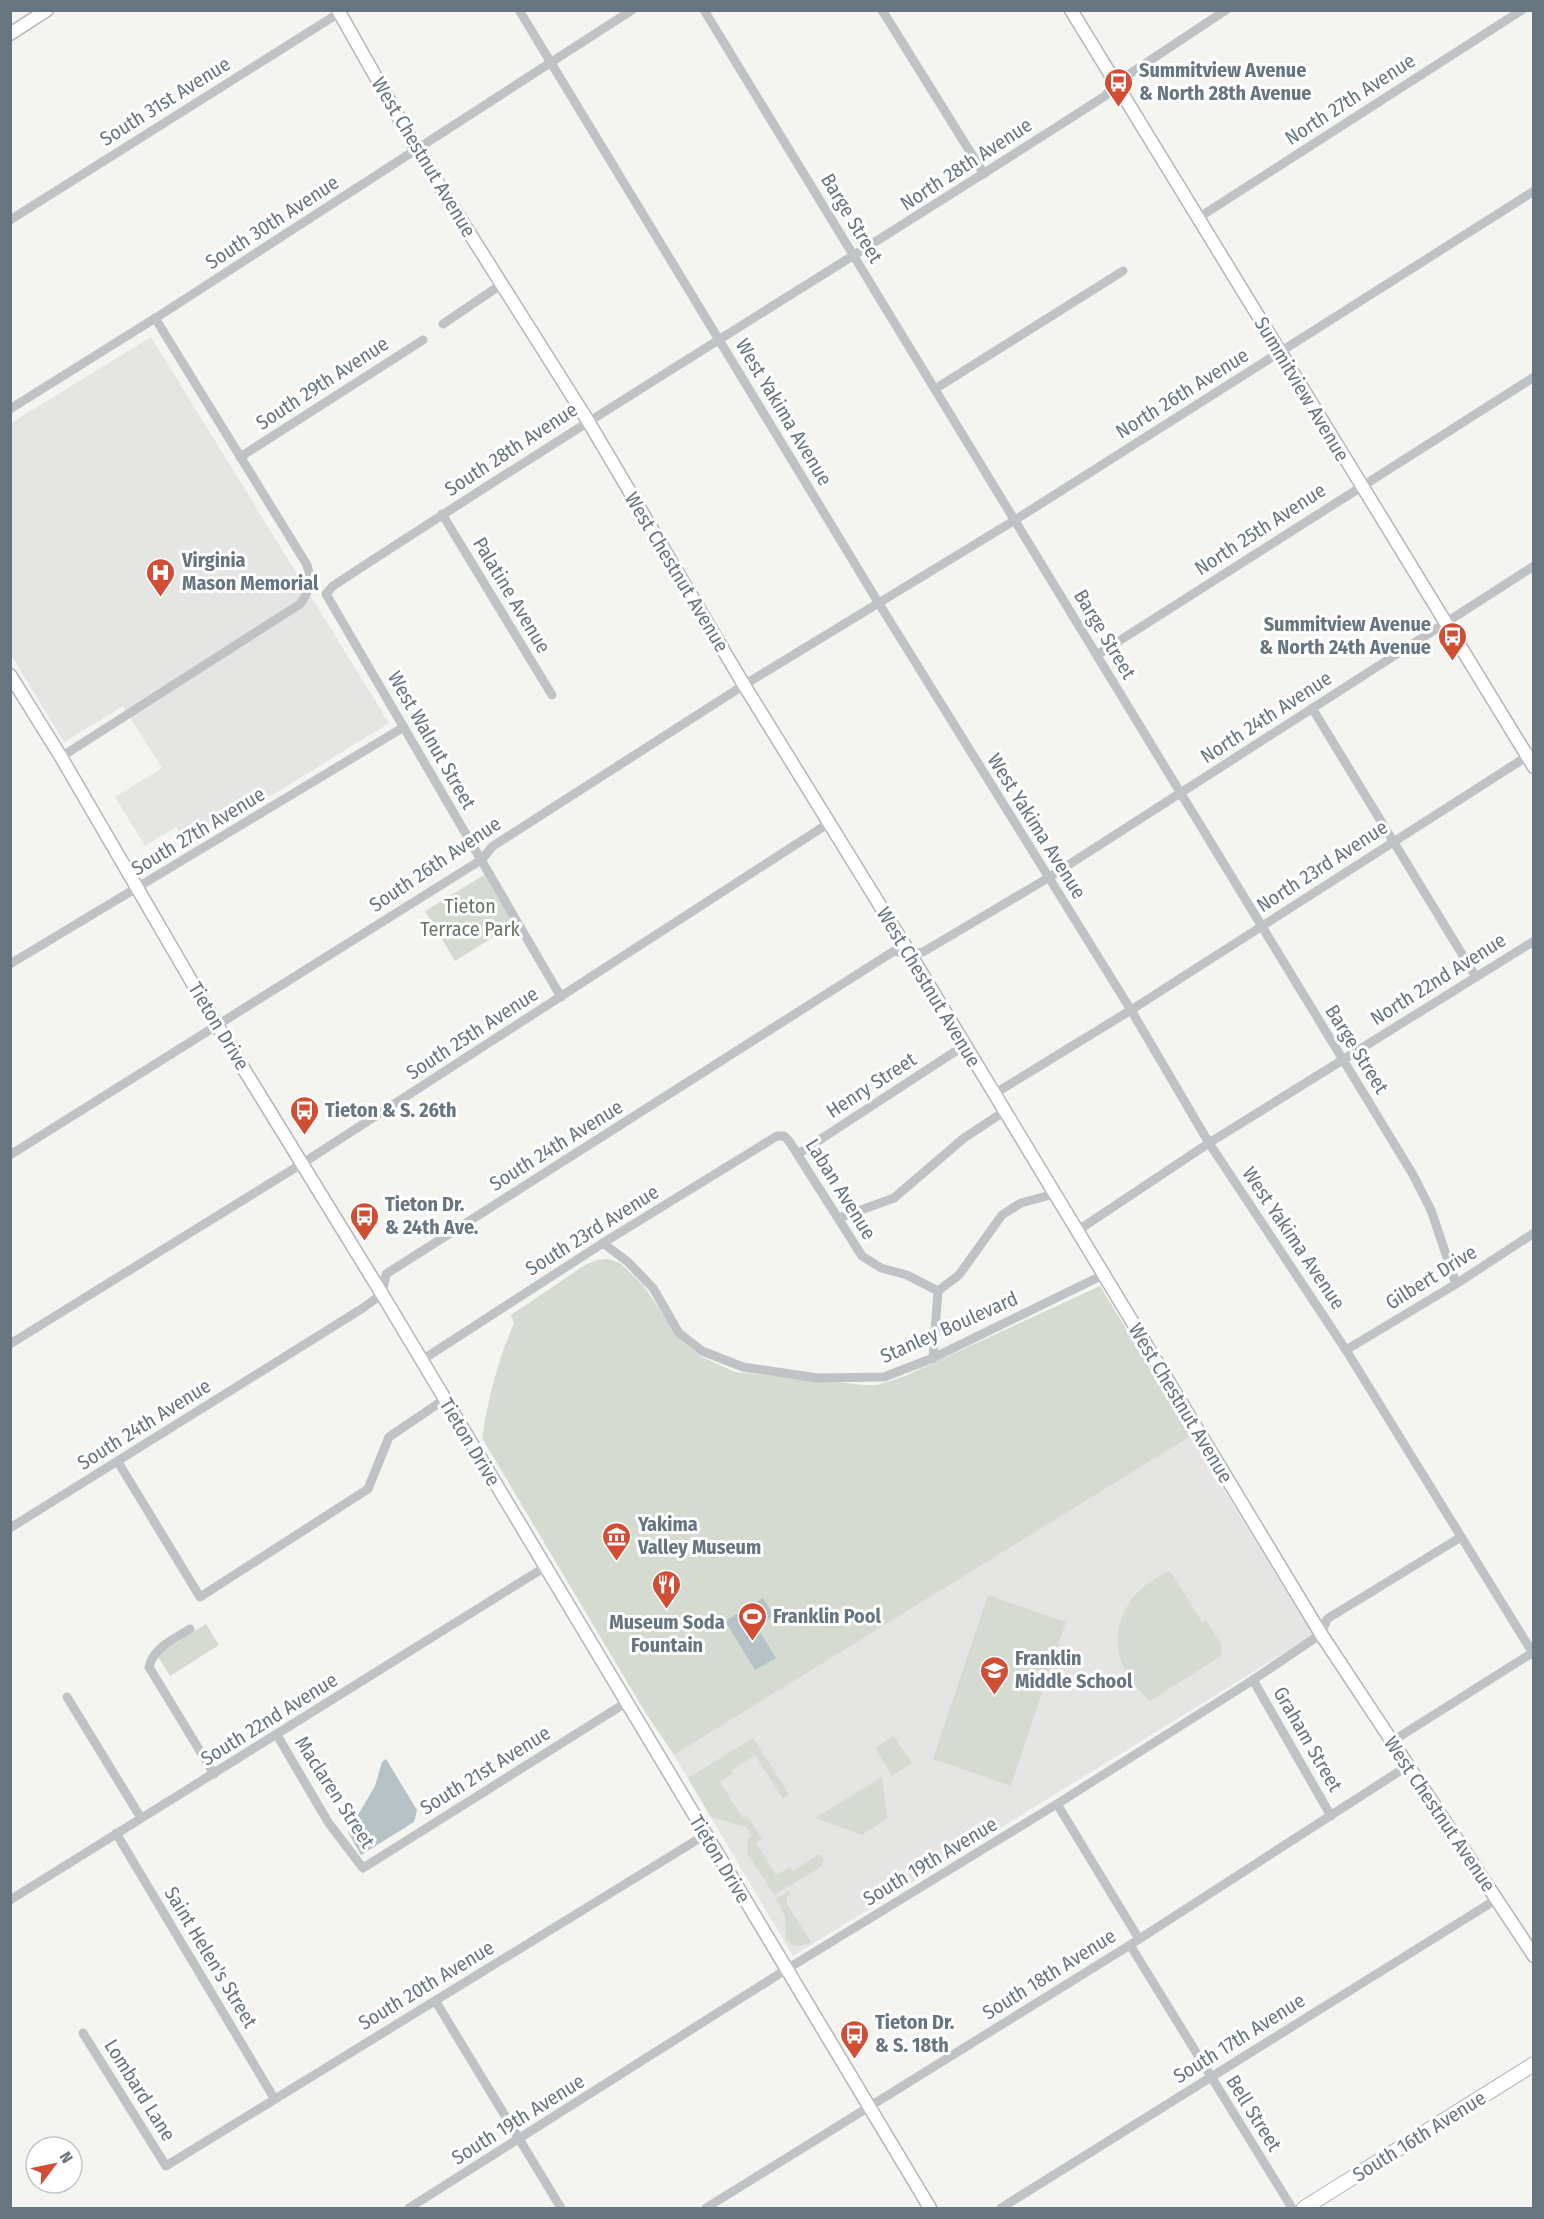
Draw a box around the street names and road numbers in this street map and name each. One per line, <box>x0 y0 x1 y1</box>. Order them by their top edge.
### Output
street label: North 27th Avenue <box>1281 48 1419 150</box>
street label: South 31st Avenue <box>96 51 234 151</box>
street label: West Chestnut Avenue <box>367 73 481 241</box>
street label: North 28th Avenue <box>896 113 1036 215</box>
street label: Barge Street <box>816 169 888 268</box>
street label: South 30th Avenue <box>201 170 343 274</box>
street label: Summitview Avenue <box>1249 312 1355 466</box>
street label: South 29th Avenue <box>251 331 393 435</box>
street label: West Yakima Avenue <box>731 334 837 490</box>
street label: North 26th Avenue <box>1111 343 1253 443</box>
street label: South 28th Avenue <box>440 397 582 501</box>
street label: North 25th Avenue <box>1190 478 1330 580</box>
street label: West Chestnut Avenue <box>620 488 734 656</box>
street label: Palatine Avenue <box>468 533 556 657</box>
street label: Barge Street <box>1069 585 1141 684</box>
street label: North 24th Avenue <box>1196 666 1336 768</box>
street label: West Walnut Street <box>383 667 481 814</box>
street label: West Yakima Avenue <box>983 749 1091 903</box>
street label: South 27th Avenue <box>127 782 269 880</box>
street label: South 26th Avenue <box>365 811 505 917</box>
street label: North 23rd Avenue <box>1252 815 1392 917</box>
street label: West Chestnut Avenue <box>872 903 986 1071</box>
street label: North 22nd Avenue <box>1366 928 1510 1030</box>
street label: Tieton Drive <box>183 978 255 1074</box>
street label: South 25th Avenue <box>402 981 542 1085</box>
street label: Barge Street <box>1320 1000 1394 1098</box>
street label: Henry Street <box>822 1047 921 1123</box>
street label: South 24th Avenue <box>485 1094 627 1196</box>
street label: Laban Avenue <box>801 1134 881 1244</box>
street label: West Yakima Avenue <box>1237 1162 1351 1314</box>
street label: South 23rd Avenue <box>521 1179 663 1281</box>
street label: Gilbert Drive <box>1381 1240 1481 1314</box>
street label: Stanley Boulevard <box>877 1286 1021 1368</box>
street label: West Chestnut Avenue <box>1124 1319 1238 1487</box>
street label: South 24th Avenue <box>73 1373 215 1475</box>
street label: Tieton Drive <box>434 1394 506 1490</box>
street label: South 22nd Avenue <box>196 1667 342 1771</box>
street label: Graham Street <box>1268 1682 1348 1796</box>
street label: South 21st Avenue <box>416 1720 554 1820</box>
street label: Maclaren Street <box>290 1732 380 1853</box>
street label: West Chestnut Avenue <box>1379 1732 1501 1896</box>
street label: Tieton Drive <box>684 1811 756 1907</box>
street label: South 19th Avenue <box>859 1812 1001 1910</box>
street label: Saint Helen's Street <box>159 1882 263 2032</box>
street label: South 18th Avenue <box>978 1923 1120 2025</box>
street label: South 20th Avenue <box>354 1935 498 2035</box>
street label: South 17th Avenue <box>1169 1988 1309 2088</box>
street label: Lombard Lane <box>99 2035 181 2145</box>
street label: South 19th Avenue <box>447 2069 589 2169</box>
street label: Bell Street <box>1221 2070 1287 2156</box>
street label: South 16th Avenue <box>1348 2085 1490 2187</box>

